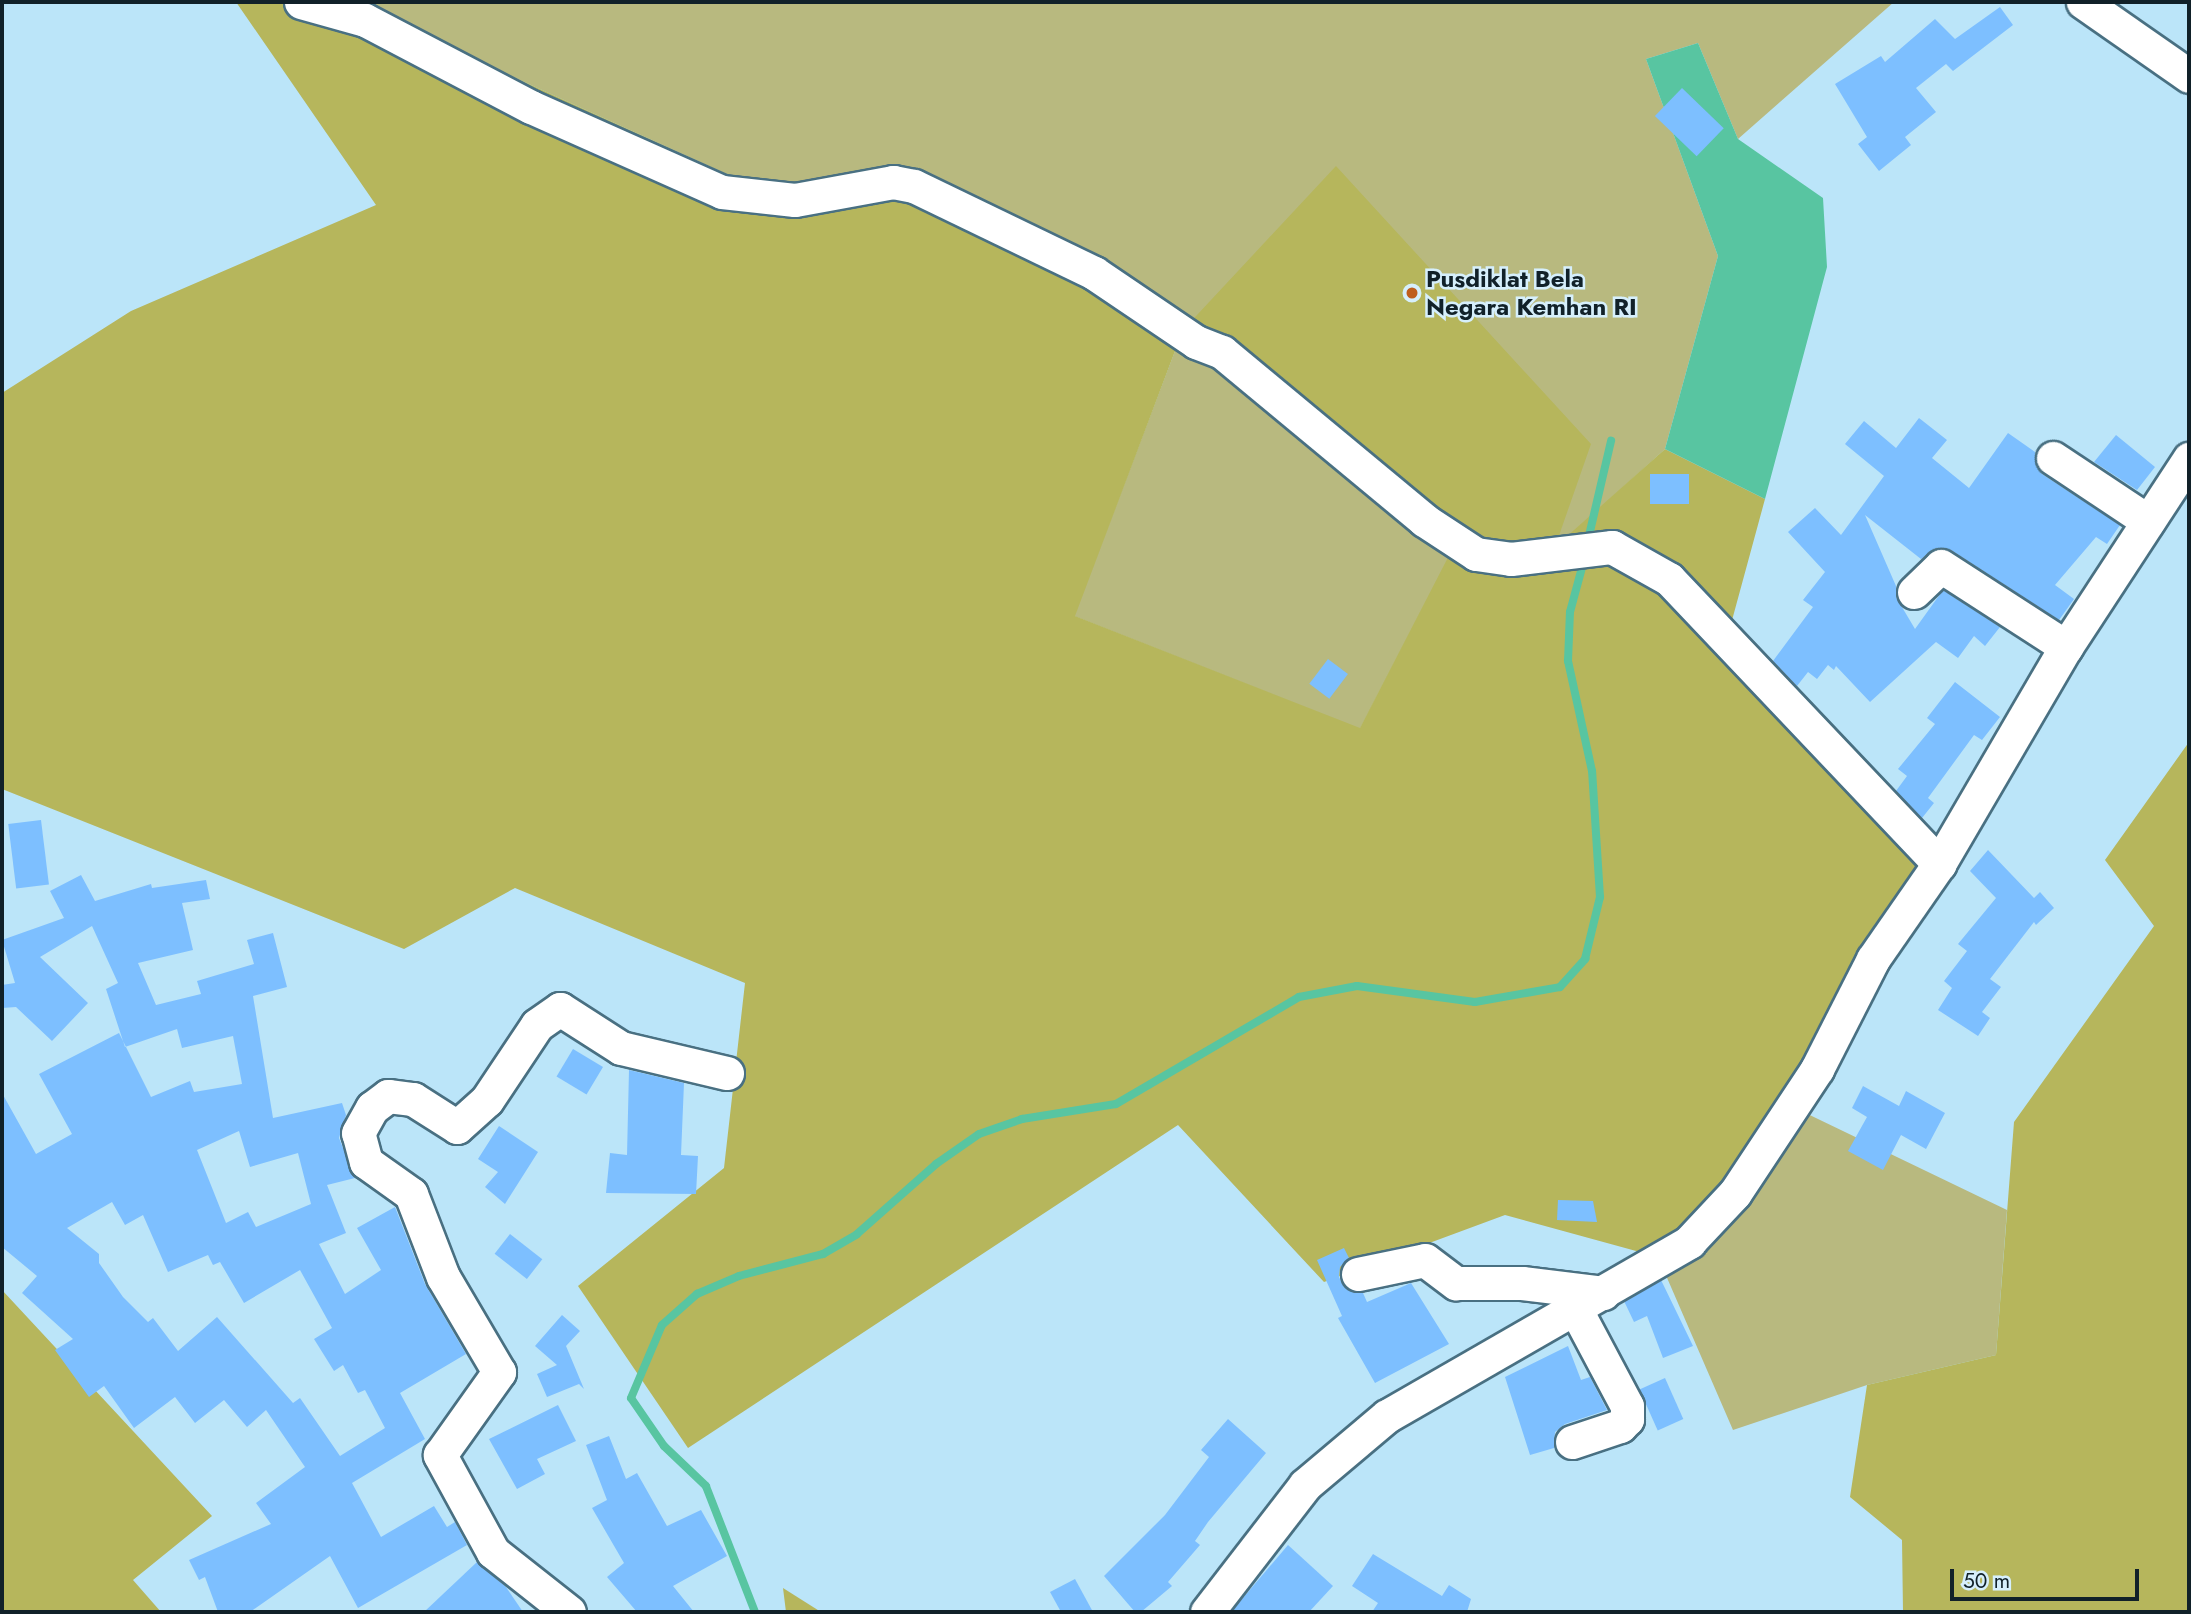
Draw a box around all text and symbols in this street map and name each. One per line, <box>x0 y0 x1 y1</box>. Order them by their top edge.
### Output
place label: Pusdiklat Bela Negara Kemhan RI <box>1426 265 1637 321</box>
marker: Pusdiklat Bela Negara Kemhan RI <box>1404 285 1420 301</box>
scale bar <box>1953 1554 2142 1598</box>
text: 50 m <box>1963 1566 2010 1596</box>

